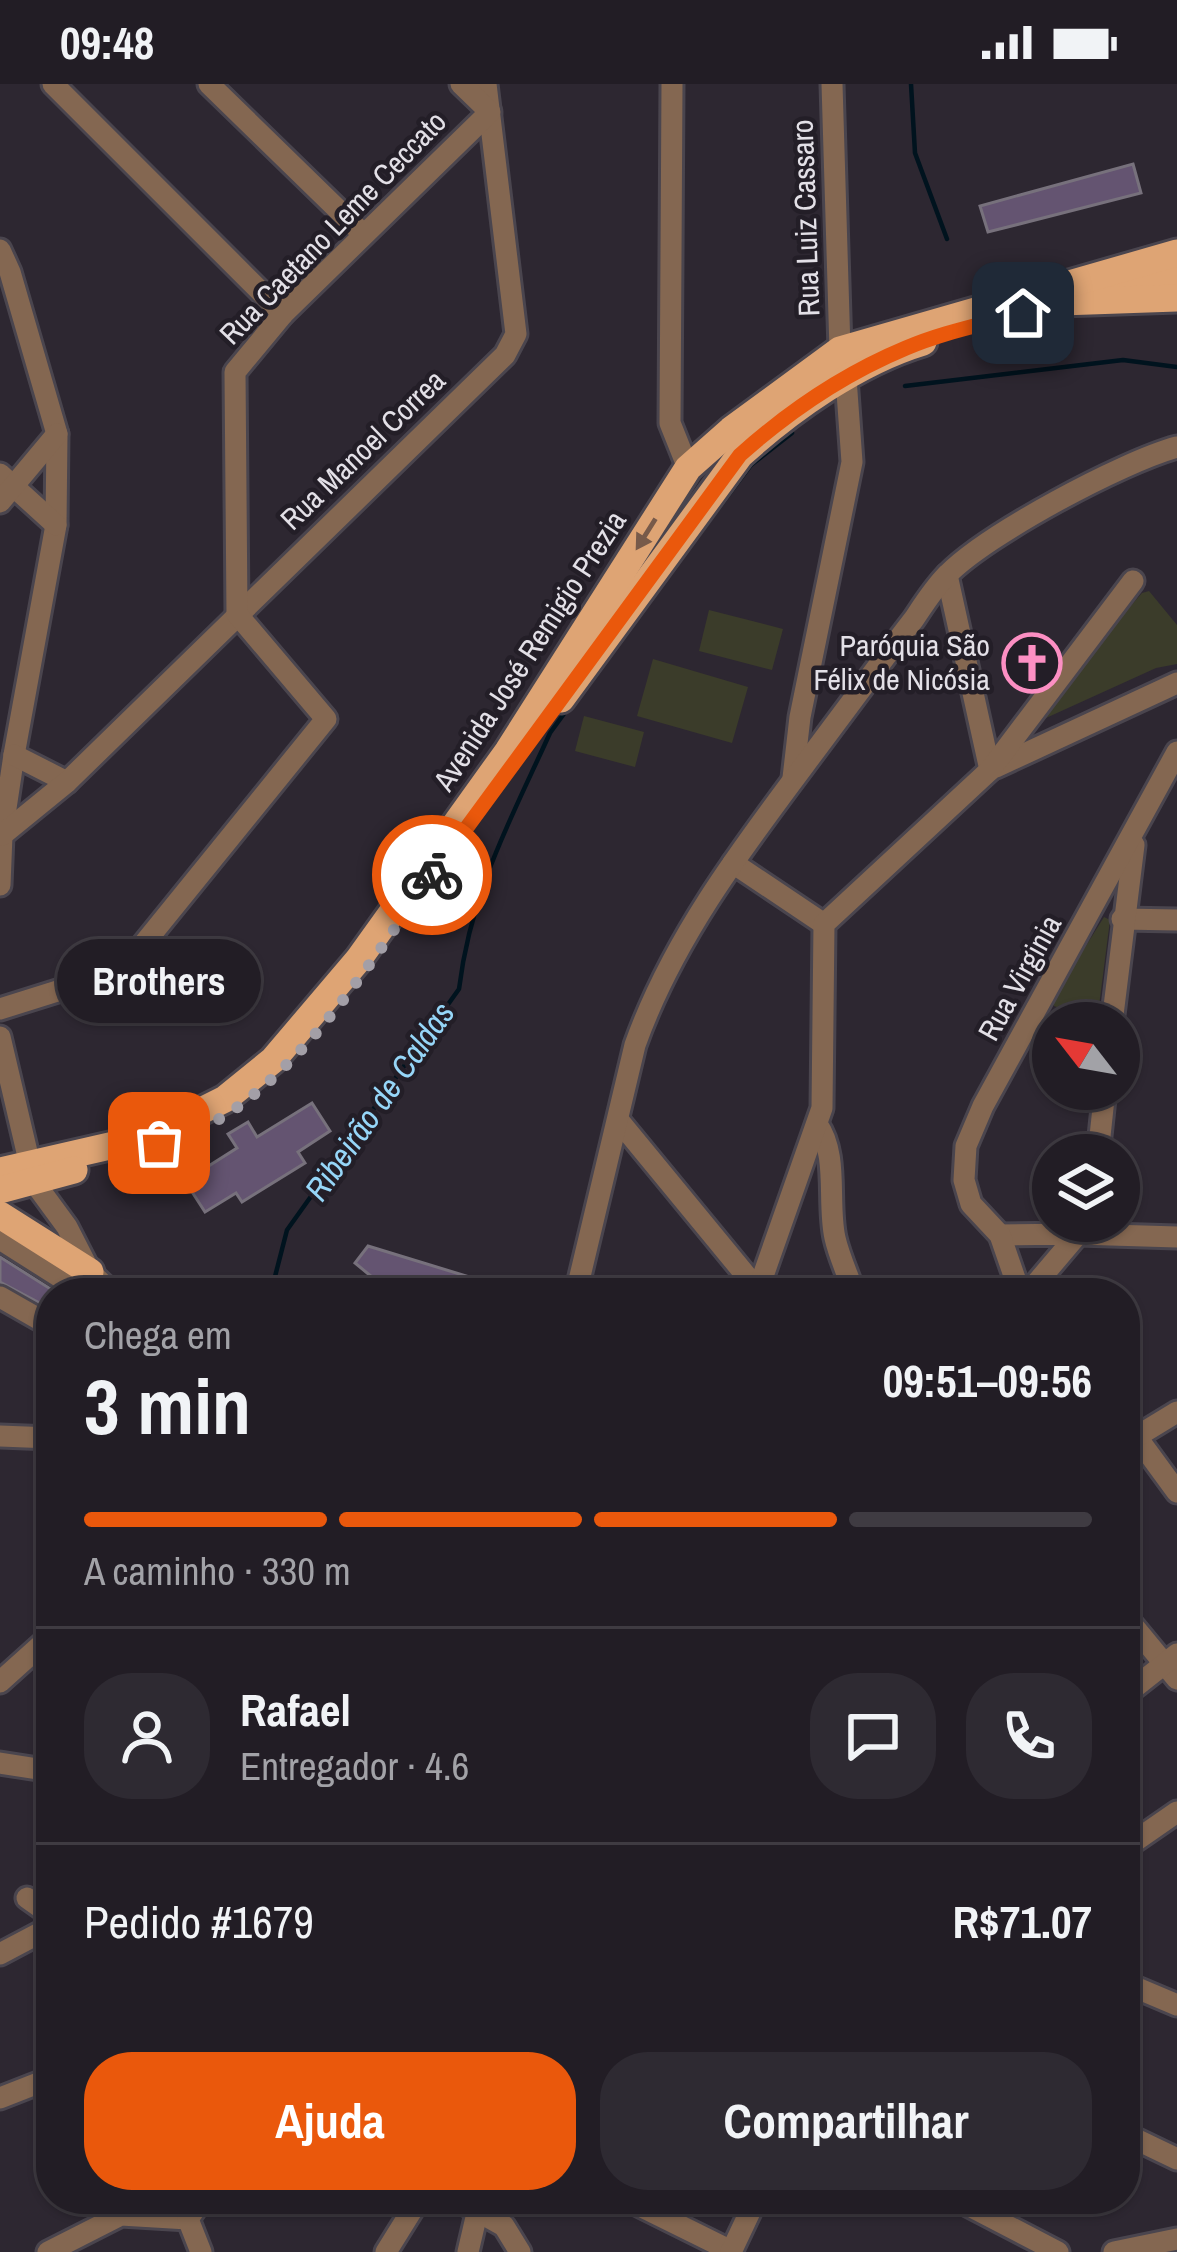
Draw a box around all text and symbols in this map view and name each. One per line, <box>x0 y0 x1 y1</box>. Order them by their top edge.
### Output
text: 09:48 <box>60 12 154 73</box>
street label: Rua Caetano Leme Ceccato <box>210 102 454 353</box>
street label: Rua Luiz Cassaro <box>782 119 828 317</box>
pin <box>972 262 1074 364</box>
icon: home <box>990 280 1056 346</box>
street label: Rua Manoel Correa <box>271 360 454 538</box>
street label: Avenida José Remigio Prezia <box>423 502 635 799</box>
one-way arrow <box>636 517 658 550</box>
place label: Paróquia São Félix de Nicósia <box>813 625 990 699</box>
church icon: Paróquia São Félix de Nicósia <box>1001 632 1063 694</box>
courier <box>372 815 492 935</box>
icon: bike <box>399 842 465 908</box>
street label: Rua Virginia <box>968 907 1070 1047</box>
callout: Brothers <box>57 939 261 1023</box>
text: Brothers <box>92 955 226 1007</box>
water label: Ribeirão de Caldas <box>294 993 464 1209</box>
north arrow <box>1032 1002 1140 1110</box>
map controls <box>1032 1002 1140 1242</box>
pin <box>108 1092 210 1194</box>
icon: bag <box>126 1110 192 1176</box>
button: layers <box>1032 1134 1140 1242</box>
text: Chega em <box>84 1309 232 1361</box>
text: 09:51–09:56 <box>883 1350 1092 1411</box>
text: 3 min <box>84 1353 251 1458</box>
text: A caminho · 330 m <box>84 1545 351 1597</box>
button: person <box>84 1673 210 1799</box>
button: chat <box>810 1673 936 1799</box>
button: phone <box>966 1673 1092 1799</box>
text: Rafael <box>240 1679 351 1740</box>
text: Entregador · 4.6 <box>240 1740 469 1792</box>
text: Pedido #1679 <box>84 1891 314 1952</box>
text: R$71.07 <box>952 1891 1092 1952</box>
button: Ajuda <box>84 2052 576 2190</box>
button: Compartilhar <box>600 2052 1092 2190</box>

